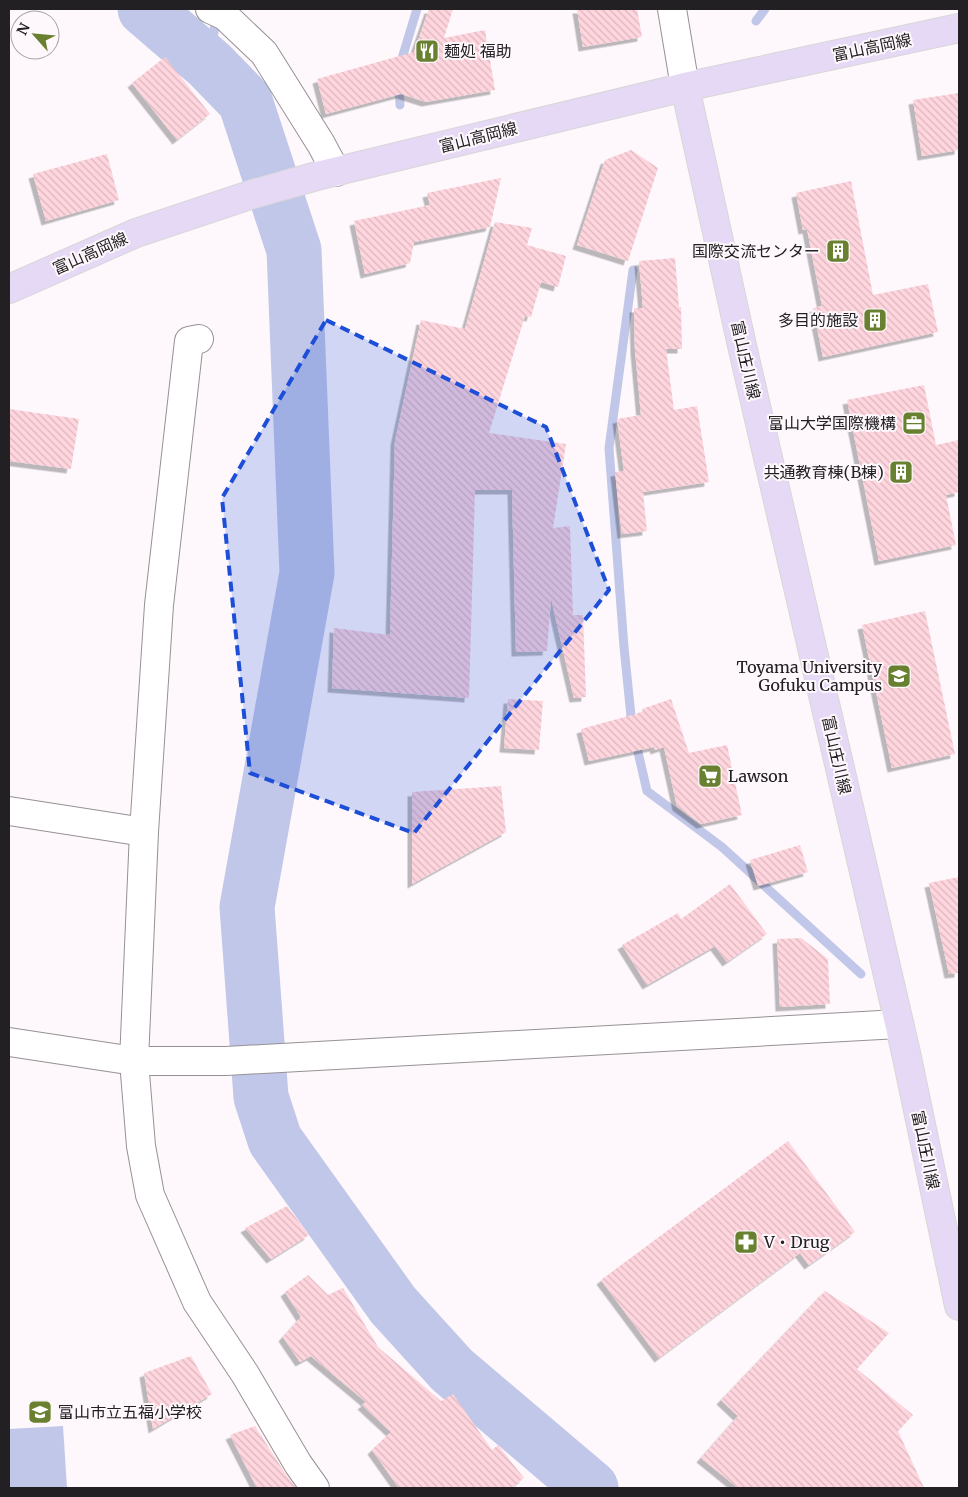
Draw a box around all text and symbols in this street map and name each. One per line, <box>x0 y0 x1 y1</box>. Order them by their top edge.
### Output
north arrow <box>10 10 60 60</box>
text: N <box>13 20 34 38</box>
street label: 富山高岡線 <box>831 29 913 65</box>
restaurant icon: 麺処 福助 <box>414 38 440 64</box>
place label: 麺処 福助 <box>444 41 512 61</box>
street label: 富山高岡線 <box>437 118 519 156</box>
street label: 富山高岡線 <box>49 228 131 278</box>
building icon: 国際交流センター <box>825 238 851 264</box>
place label: 国際交流センター <box>692 241 820 261</box>
building icon: 多目的施設 <box>862 307 888 333</box>
place label: 多目的施設 <box>778 310 858 330</box>
street label: 富山庄川線 <box>727 319 765 401</box>
office icon: 富山大学国際機構 <box>901 410 927 436</box>
place label: 富山大学国際機構 <box>768 413 896 433</box>
building icon: 共通教育棟(B棟) <box>888 459 914 485</box>
place label: 共通教育棟(B棟) <box>764 462 884 482</box>
place label: Toyama University Gofuku Campus <box>737 657 883 695</box>
school or university icon: Toyama University Gofuku Campus <box>886 663 912 689</box>
street label: 富山庄川線 <box>818 714 856 796</box>
supermarket icon: Lawson <box>697 763 723 789</box>
place label: Lawson <box>728 766 789 786</box>
street label: 富山庄川線 <box>908 1109 944 1191</box>
pharmacy icon: V・Drug <box>733 1229 759 1255</box>
place label: V・Drug <box>763 1232 830 1252</box>
school or university icon: 富山市立五福小学校 <box>27 1399 53 1425</box>
place label: 富山市立五福小学校 <box>58 1402 202 1422</box>

